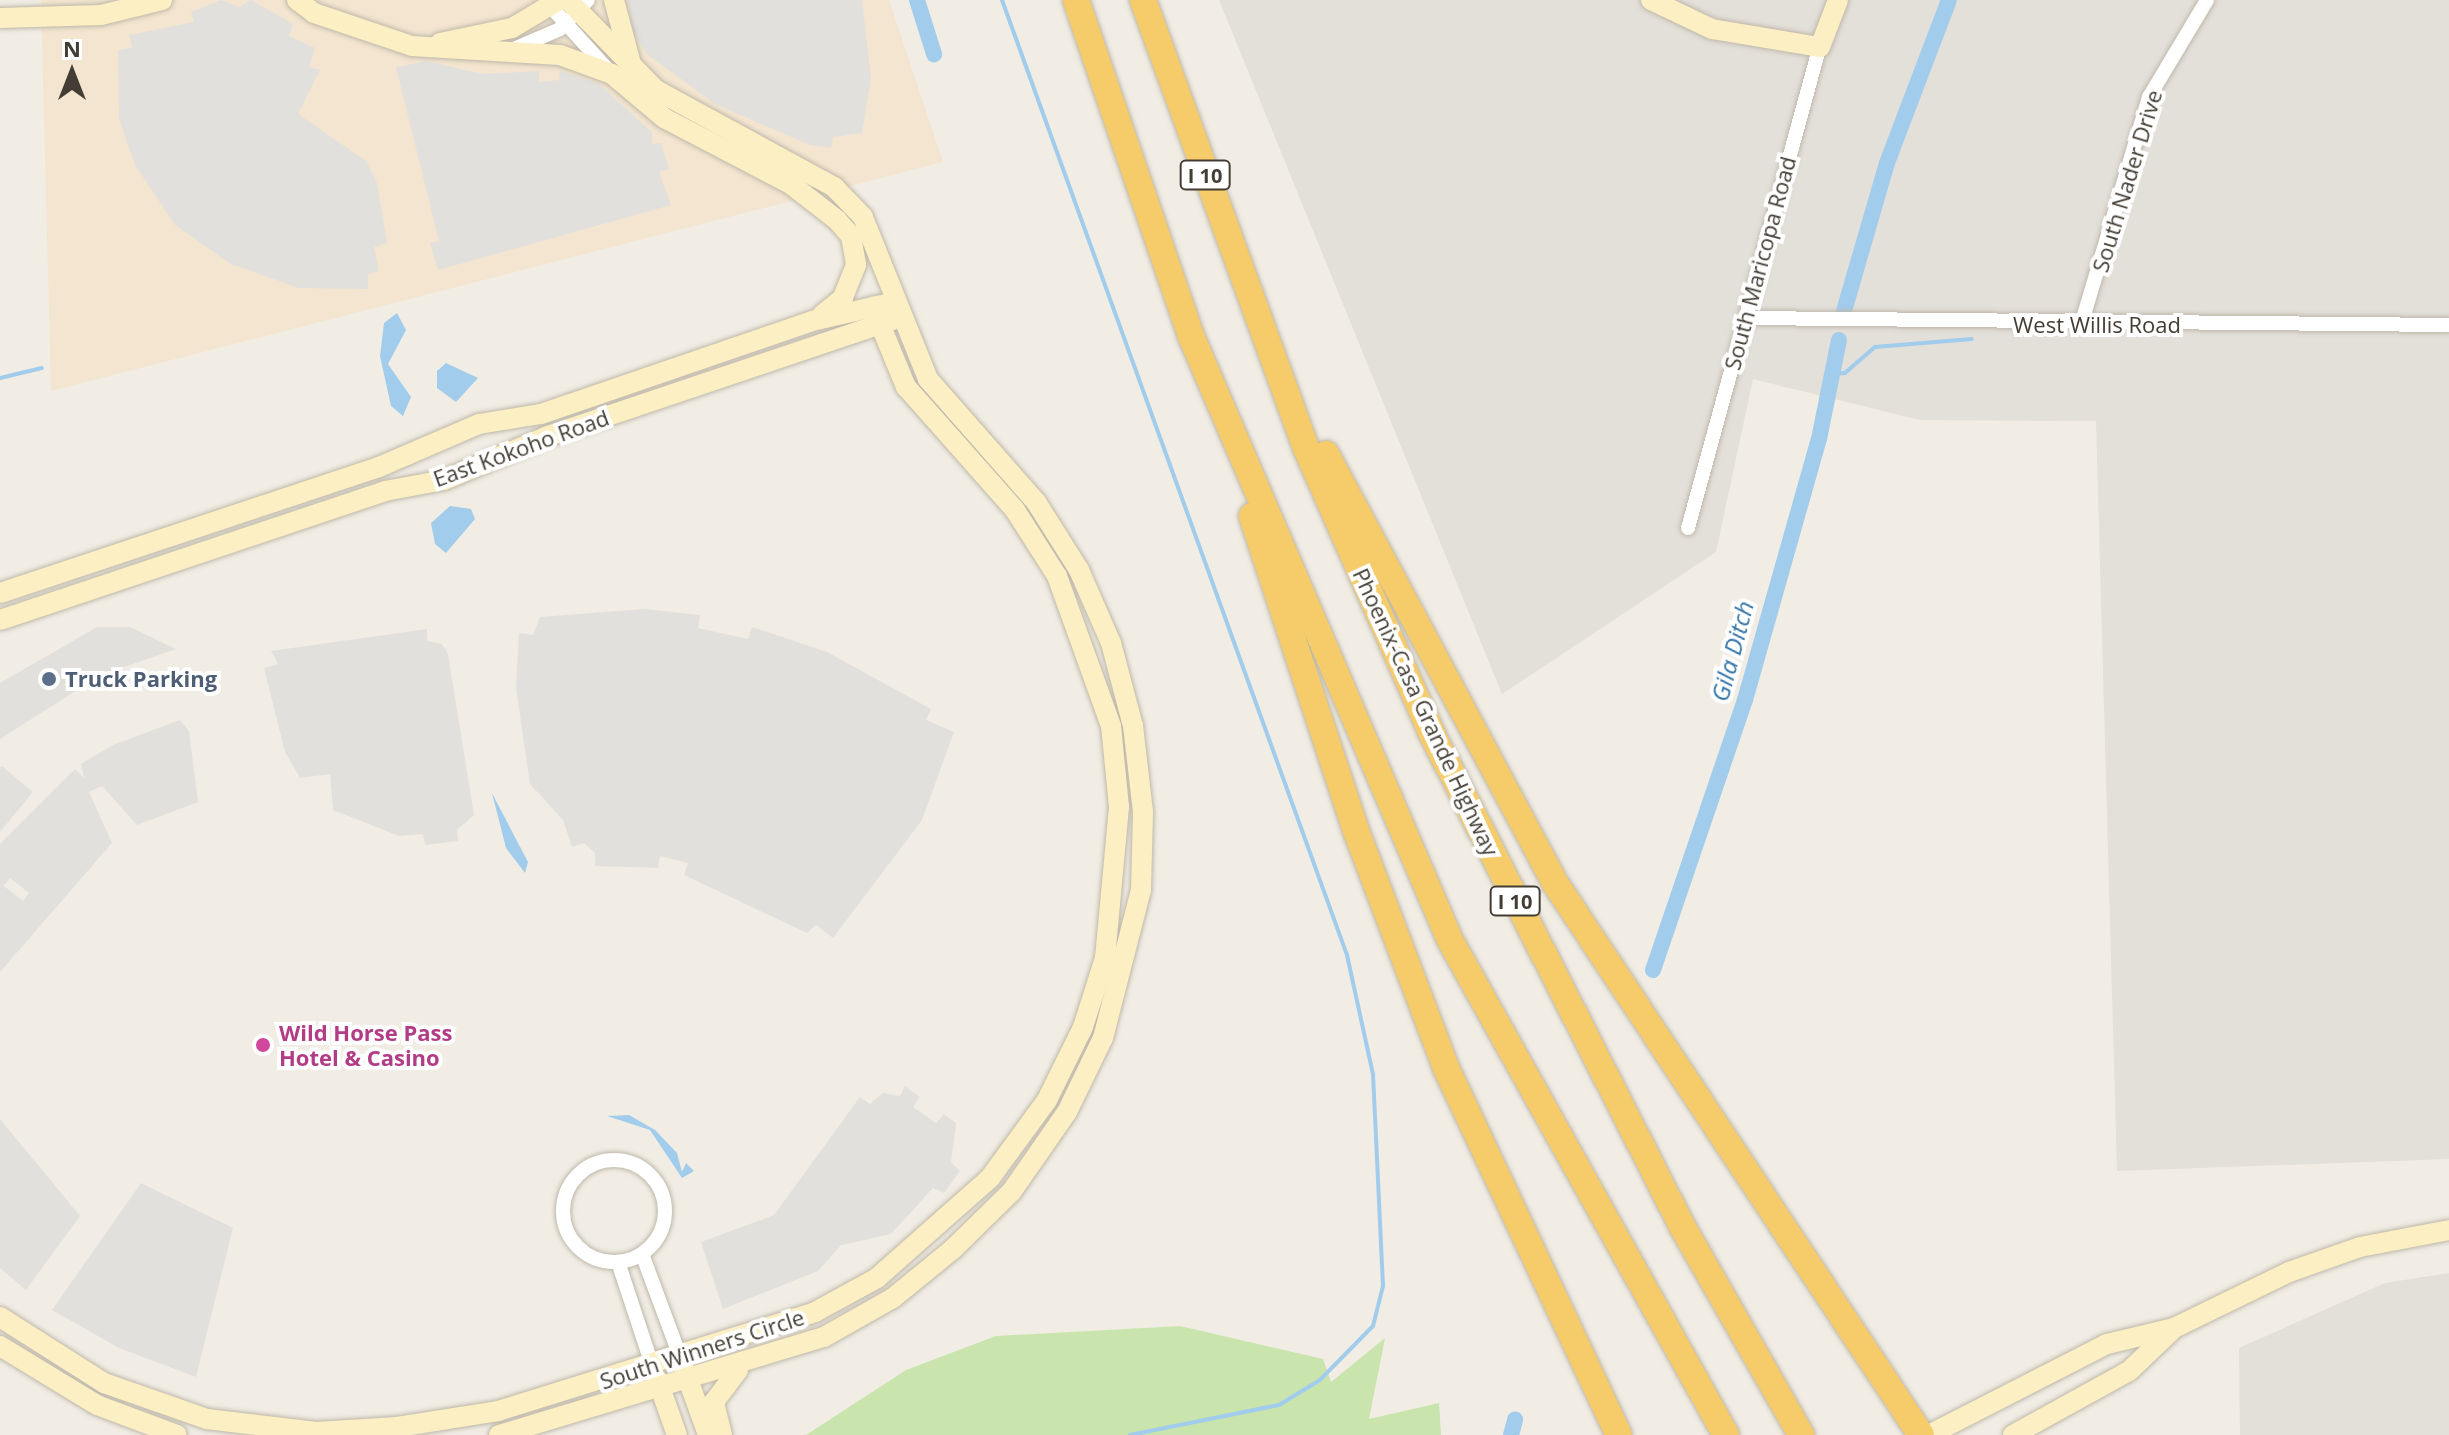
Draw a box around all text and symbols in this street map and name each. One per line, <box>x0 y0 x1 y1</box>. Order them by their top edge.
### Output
north arrow <box>32 32 112 112</box>
text: N <box>63 33 81 63</box>
street label: South Nader Drive <box>2087 87 2167 275</box>
street label: South Maricopa Road <box>1719 153 1801 373</box>
road number: I 10 <box>1179 159 1231 191</box>
street label: West Willis Road <box>2013 312 2181 338</box>
street label: East Kokoho Road <box>430 404 612 492</box>
street label: Phoenix-Casa Grande Highway <box>1348 564 1504 860</box>
water label: Gila Ditch <box>1705 598 1759 704</box>
place label: Truck Parking <box>65 666 217 692</box>
marker: Truck Parking <box>40 670 58 688</box>
road number: I 10 <box>1489 885 1541 917</box>
place label: Wild Horse Pass Hotel & Casino <box>279 1019 452 1070</box>
marker: Wild Horse Pass Hotel & Casino <box>254 1036 272 1054</box>
street label: South Winners Circle <box>597 1304 807 1394</box>

